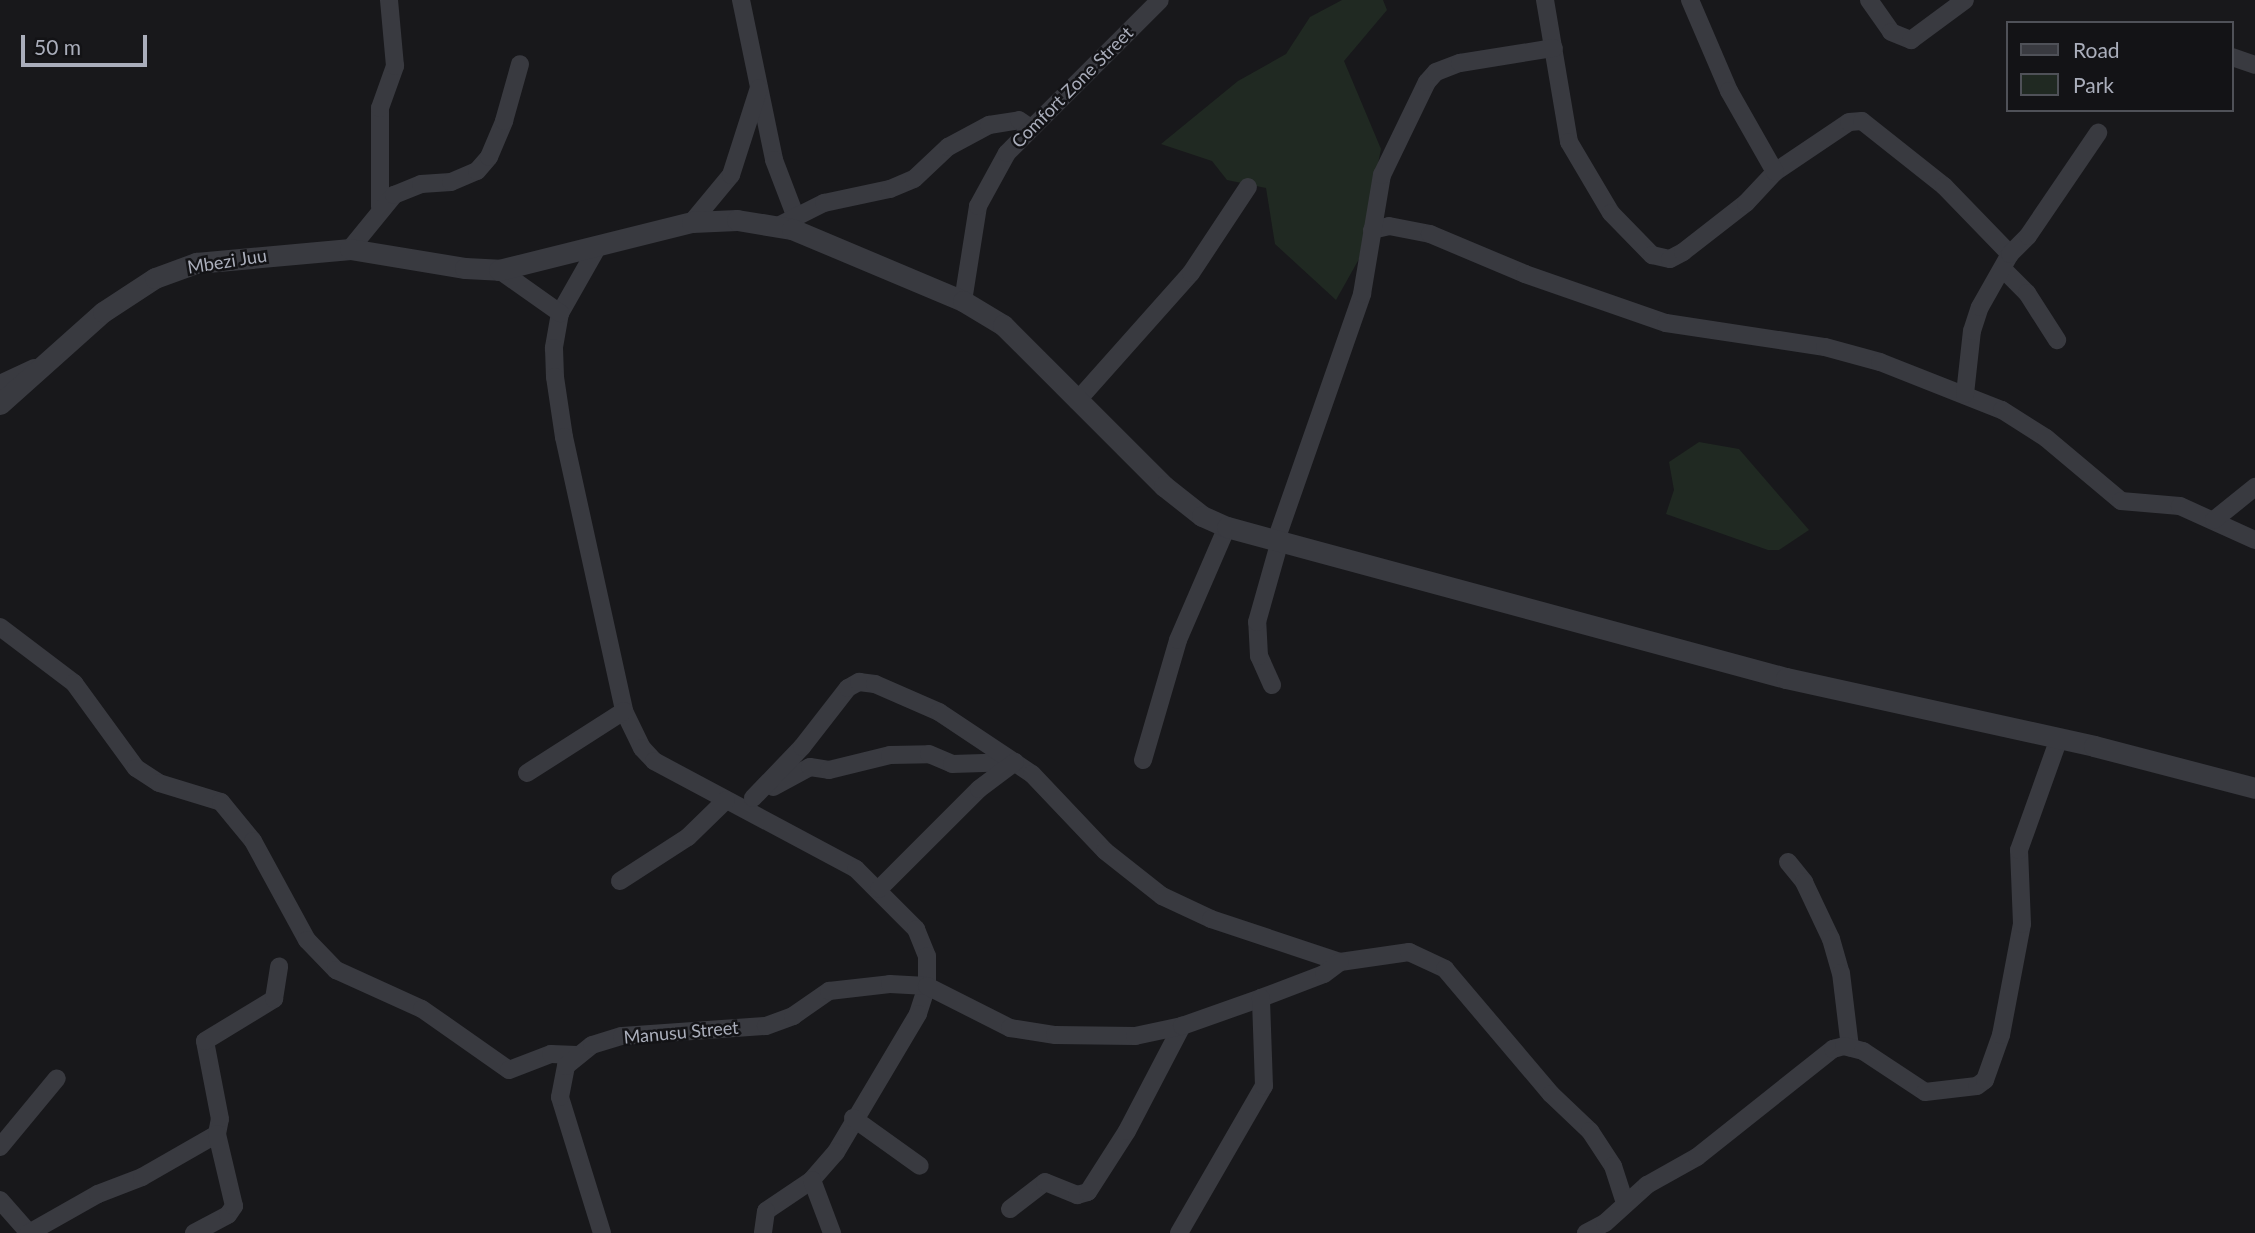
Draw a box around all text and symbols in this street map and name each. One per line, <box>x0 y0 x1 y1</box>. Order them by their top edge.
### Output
scale bar <box>24 21 150 65</box>
legend <box>2007 21 2234 112</box>
street label: Comfort Zone Street <box>1007 22 1137 152</box>
text: 50 m <box>34 34 81 59</box>
text: Road <box>2073 37 2120 62</box>
text: Park <box>2073 72 2114 97</box>
street label: Mbezi Juu <box>185 244 269 278</box>
street label: Manusu Street <box>623 1016 739 1048</box>

